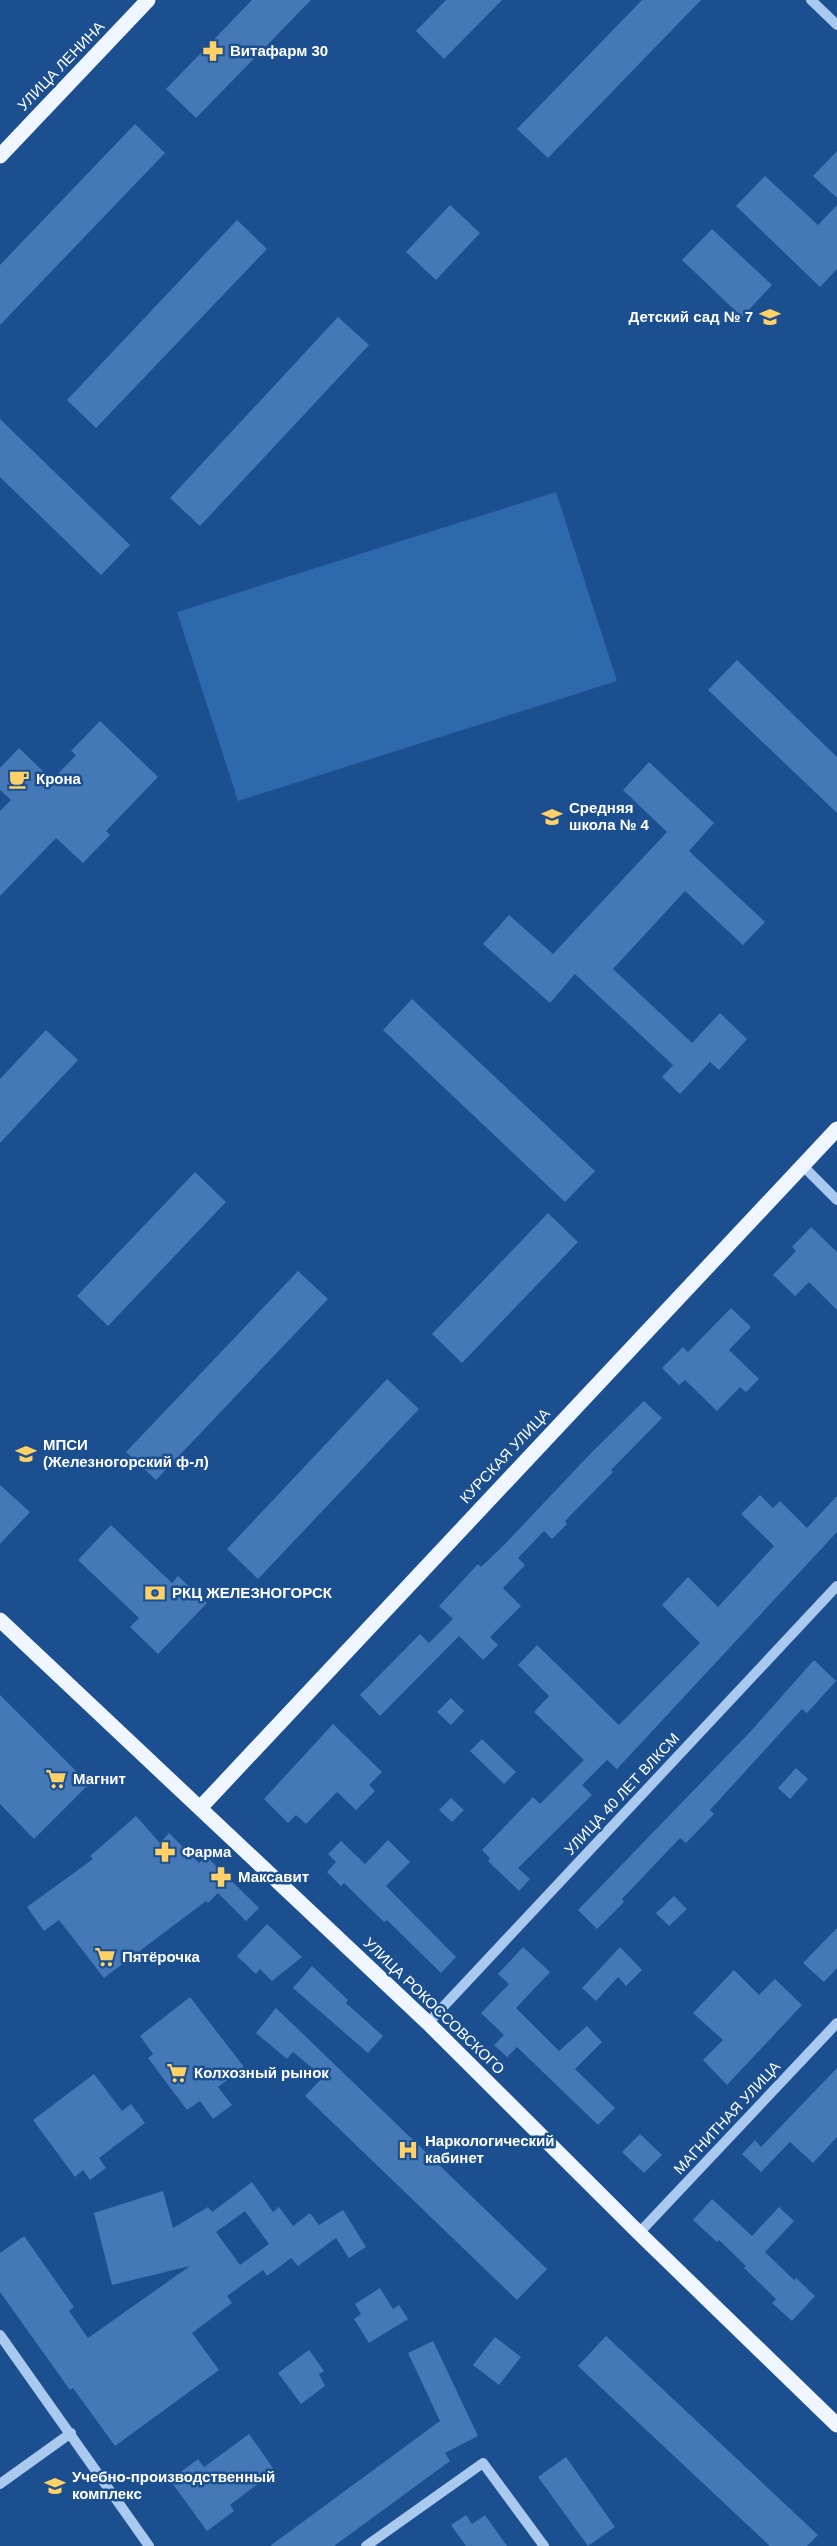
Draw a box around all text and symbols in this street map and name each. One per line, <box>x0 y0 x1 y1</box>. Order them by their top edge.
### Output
street label: УЛИЦА ЛЕНИНА <box>14 18 107 114</box>
pharmacy icon: Витафарм 30 <box>201 39 225 63</box>
place label: Витафарм 30 <box>230 42 328 59</box>
school or university icon: Детский сад № 7 <box>758 305 782 329</box>
place label: Детский сад № 7 <box>629 308 753 325</box>
cafe icon: Крона <box>7 767 31 791</box>
place label: Крона <box>36 770 82 787</box>
place label: Средняя школа № 4 <box>569 799 650 833</box>
school or university icon: Средняя школа № 4 <box>540 805 564 829</box>
street label: КУРСКАЯ УЛИЦА <box>456 1405 553 1507</box>
place label: МПСИ (Железногорский ф-л) <box>43 1436 209 1470</box>
school or university icon: МПСИ (Железногорский ф-л) <box>14 1442 38 1466</box>
bank icon: РКЦ ЖЕЛЕЗНОГОРСК <box>143 1581 167 1605</box>
place label: РКЦ ЖЕЛЕЗНОГОРСК <box>172 1584 333 1601</box>
street label: УЛИЦА 40 ЛЕТ ВЛКСМ <box>561 1729 683 1858</box>
supermarket icon: Магнит <box>44 1767 68 1791</box>
place label: Магнит <box>73 1770 126 1787</box>
pharmacy icon: Фарма <box>153 1840 177 1864</box>
place label: Фарма <box>182 1843 232 1860</box>
pharmacy icon: Максавит <box>209 1865 233 1889</box>
place label: Максавит <box>238 1868 309 1885</box>
street label: УЛИЦА РОКОССОВСКОГО <box>360 1934 508 2077</box>
supermarket icon: Пятёрочка <box>93 1945 117 1969</box>
place label: Пятёрочка <box>122 1948 200 1965</box>
street label: МАГНИТНАЯ УЛИЦА <box>670 2058 783 2178</box>
supermarket icon: Колхозный рынок <box>165 2061 189 2085</box>
place label: Колхозный рынок <box>194 2064 329 2081</box>
place label: Наркологический кабинет <box>425 2132 555 2166</box>
hospital icon: Наркологический кабинет <box>396 2138 420 2162</box>
place label: Учебно-производственный комплекс <box>72 2468 275 2502</box>
school or university icon: Учебно-производственный комплекс <box>43 2474 67 2498</box>

